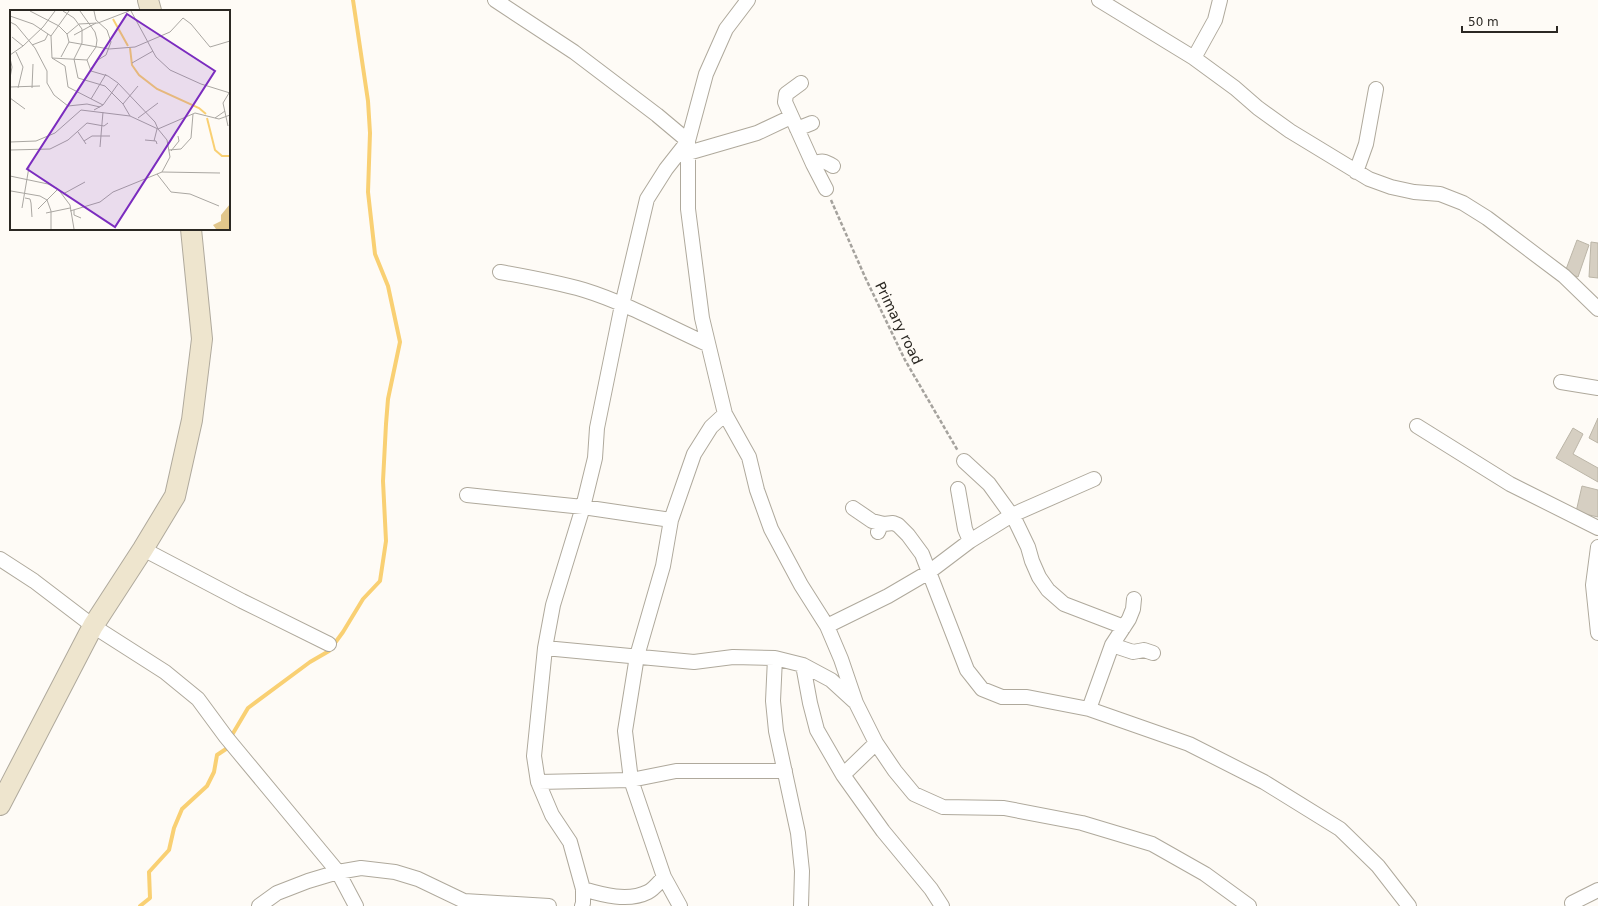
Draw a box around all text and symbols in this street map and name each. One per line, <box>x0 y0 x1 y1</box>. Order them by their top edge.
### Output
scale bar <box>1462 8 1557 34</box>
inset map <box>10 10 230 230</box>
text: 50 m <box>1468 15 1499 29</box>
street label: Primary road <box>872 279 926 367</box>

